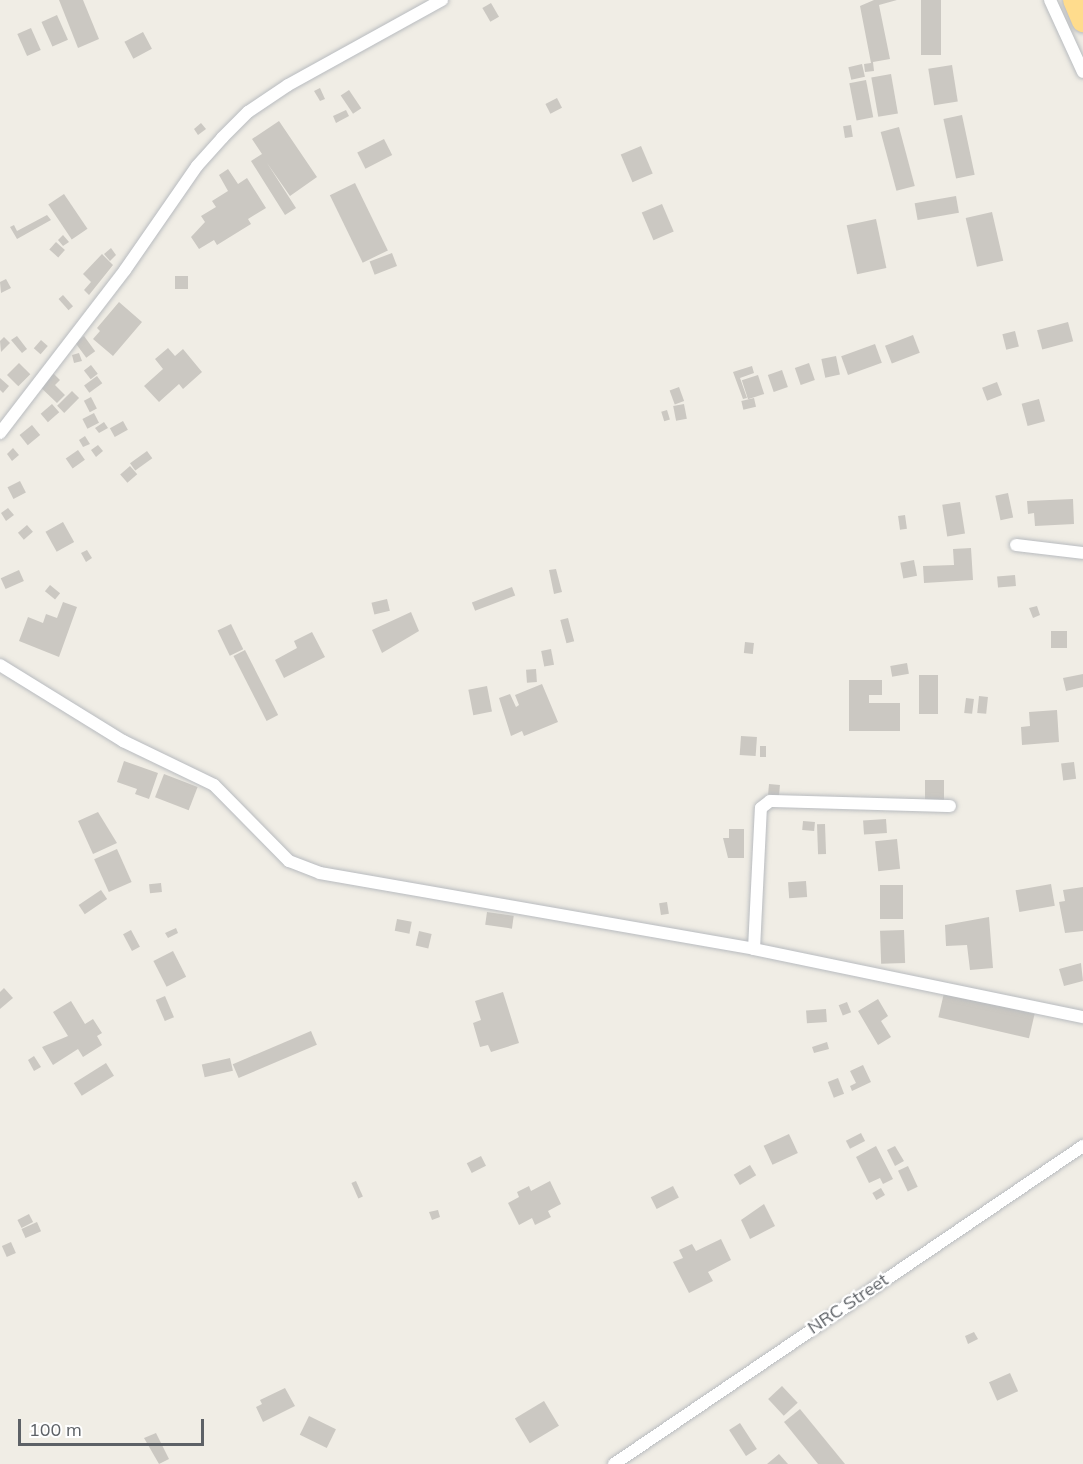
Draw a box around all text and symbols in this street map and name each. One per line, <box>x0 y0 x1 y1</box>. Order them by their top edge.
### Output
street label: NRC Street <box>804 1269 892 1339</box>
scale bar <box>21 1407 207 1445</box>
text: 100 m <box>29 1418 82 1441</box>

